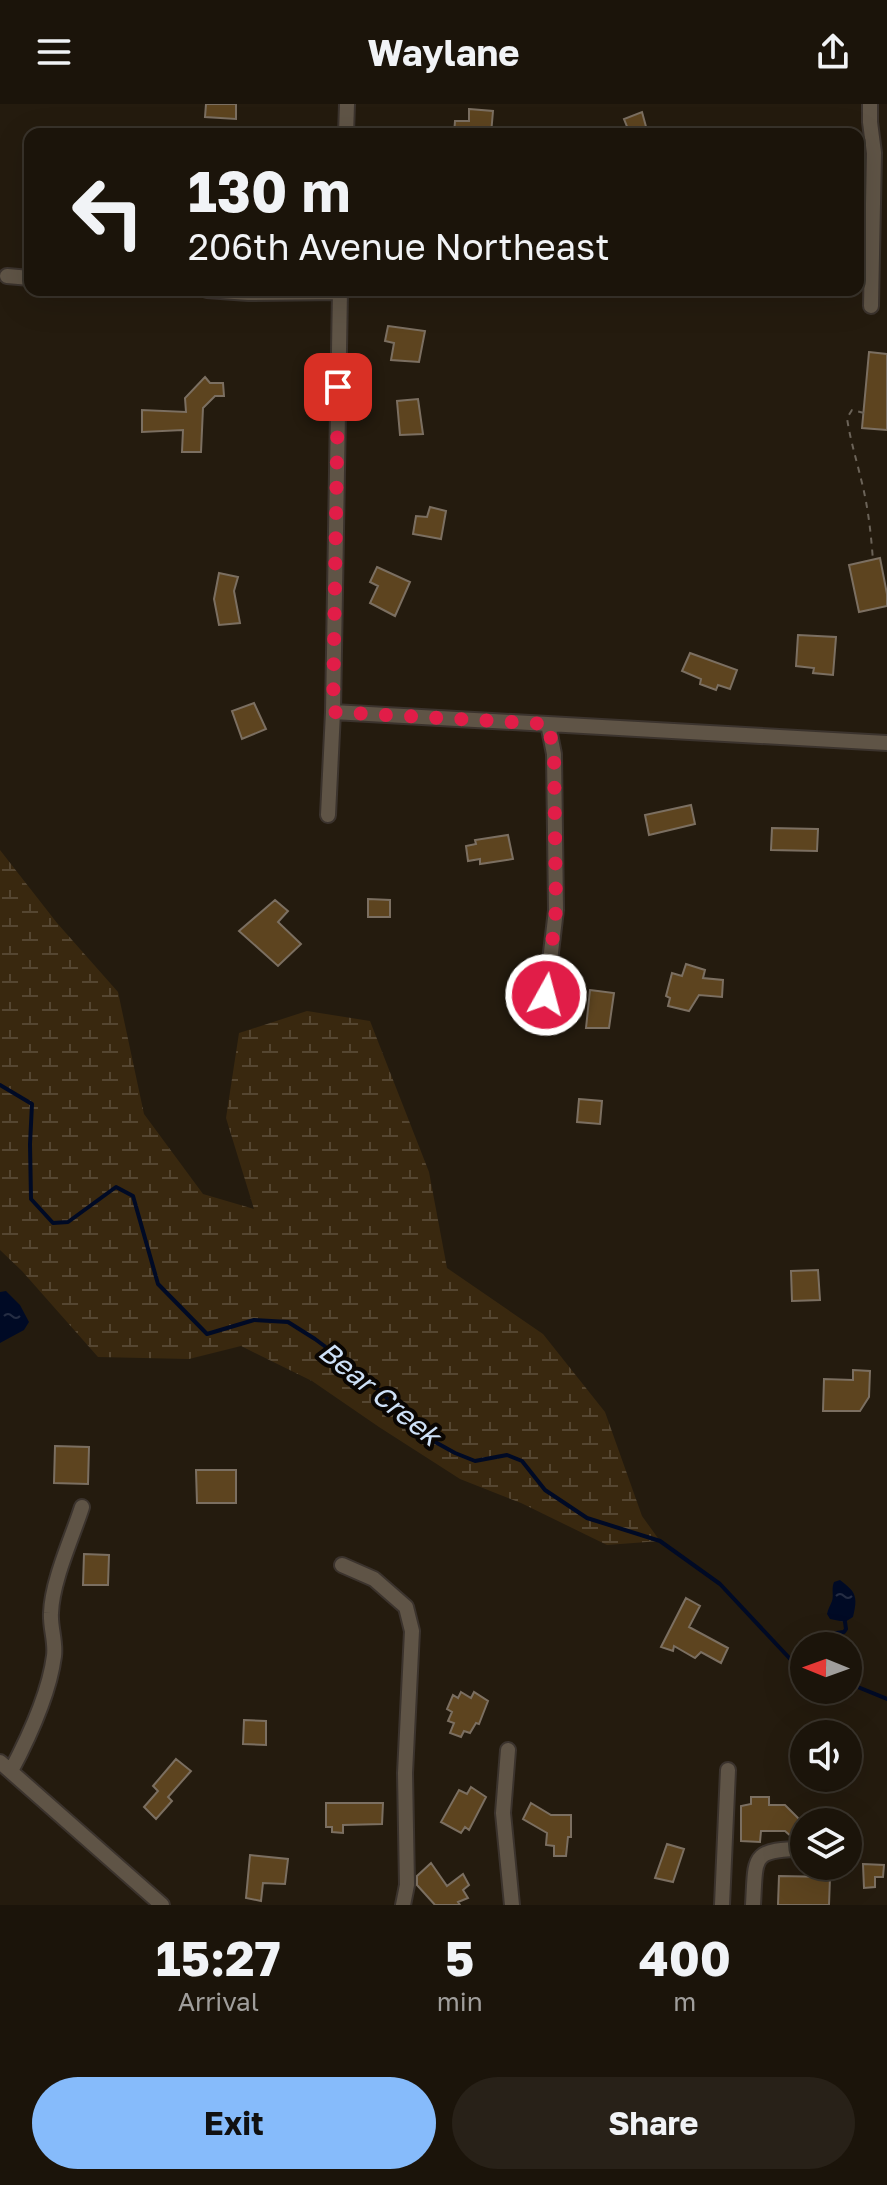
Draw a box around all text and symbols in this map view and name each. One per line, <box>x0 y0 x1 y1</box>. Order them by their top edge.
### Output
icon: menu <box>32 30 76 74</box>
icon: share <box>811 30 855 74</box>
text: Waylane <box>367 31 520 74</box>
text: 130 m <box>188 157 350 224</box>
icon: left <box>56 160 160 264</box>
text: 206th Avenue Northeast <box>188 225 610 268</box>
pin <box>304 353 372 421</box>
icon: arrive <box>316 365 360 409</box>
position arrow <box>504 953 588 1037</box>
water label: Bear Creek <box>313 1334 450 1454</box>
north arrow <box>790 1632 862 1704</box>
map controls <box>790 1632 862 1880</box>
button: sound <box>790 1720 862 1792</box>
button: layers <box>790 1808 862 1880</box>
text: 15:27 <box>156 1929 281 1987</box>
text: 5 <box>445 1929 474 1987</box>
text: 400 <box>639 1929 731 1987</box>
text: Arrival <box>178 1986 259 2017</box>
text: min <box>437 1986 483 2017</box>
text: m <box>673 1986 696 2017</box>
button: Exit <box>32 2077 436 2169</box>
button: Share <box>452 2077 855 2169</box>

